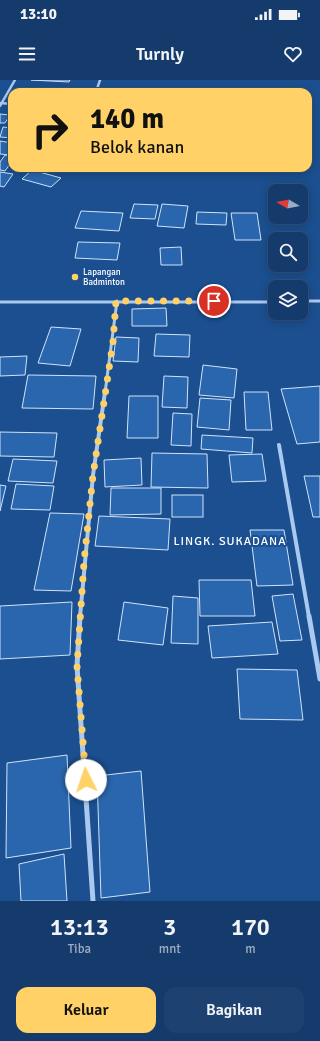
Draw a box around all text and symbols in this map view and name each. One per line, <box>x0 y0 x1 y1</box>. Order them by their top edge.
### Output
text: 13:10 <box>20 5 57 23</box>
icon: menu <box>16 43 38 65</box>
text: Turnly <box>136 43 184 65</box>
icon: heart <box>282 43 304 65</box>
text: 140 m <box>90 102 164 136</box>
icon: right <box>24 104 76 156</box>
text: Belok kanan <box>90 136 184 158</box>
north arrow <box>268 184 308 224</box>
map controls <box>268 184 308 320</box>
button: search <box>268 232 308 272</box>
place label: Lapangan Badminton <box>83 267 125 288</box>
marker: Lapangan Badminton <box>70 272 80 282</box>
button: layers <box>268 280 308 320</box>
pin <box>197 284 231 318</box>
icon: arrive <box>203 290 225 312</box>
district label: LINGK. SUKADANA <box>173 534 287 549</box>
position arrow <box>65 759 107 801</box>
text: 13:13 <box>50 912 109 942</box>
text: 3 <box>163 912 176 942</box>
text: 170 <box>231 912 270 942</box>
text: Tiba <box>68 941 91 957</box>
text: mnt <box>159 941 181 957</box>
text: m <box>245 941 256 957</box>
button: Keluar <box>16 987 156 1033</box>
button: Bagikan <box>164 987 304 1033</box>

